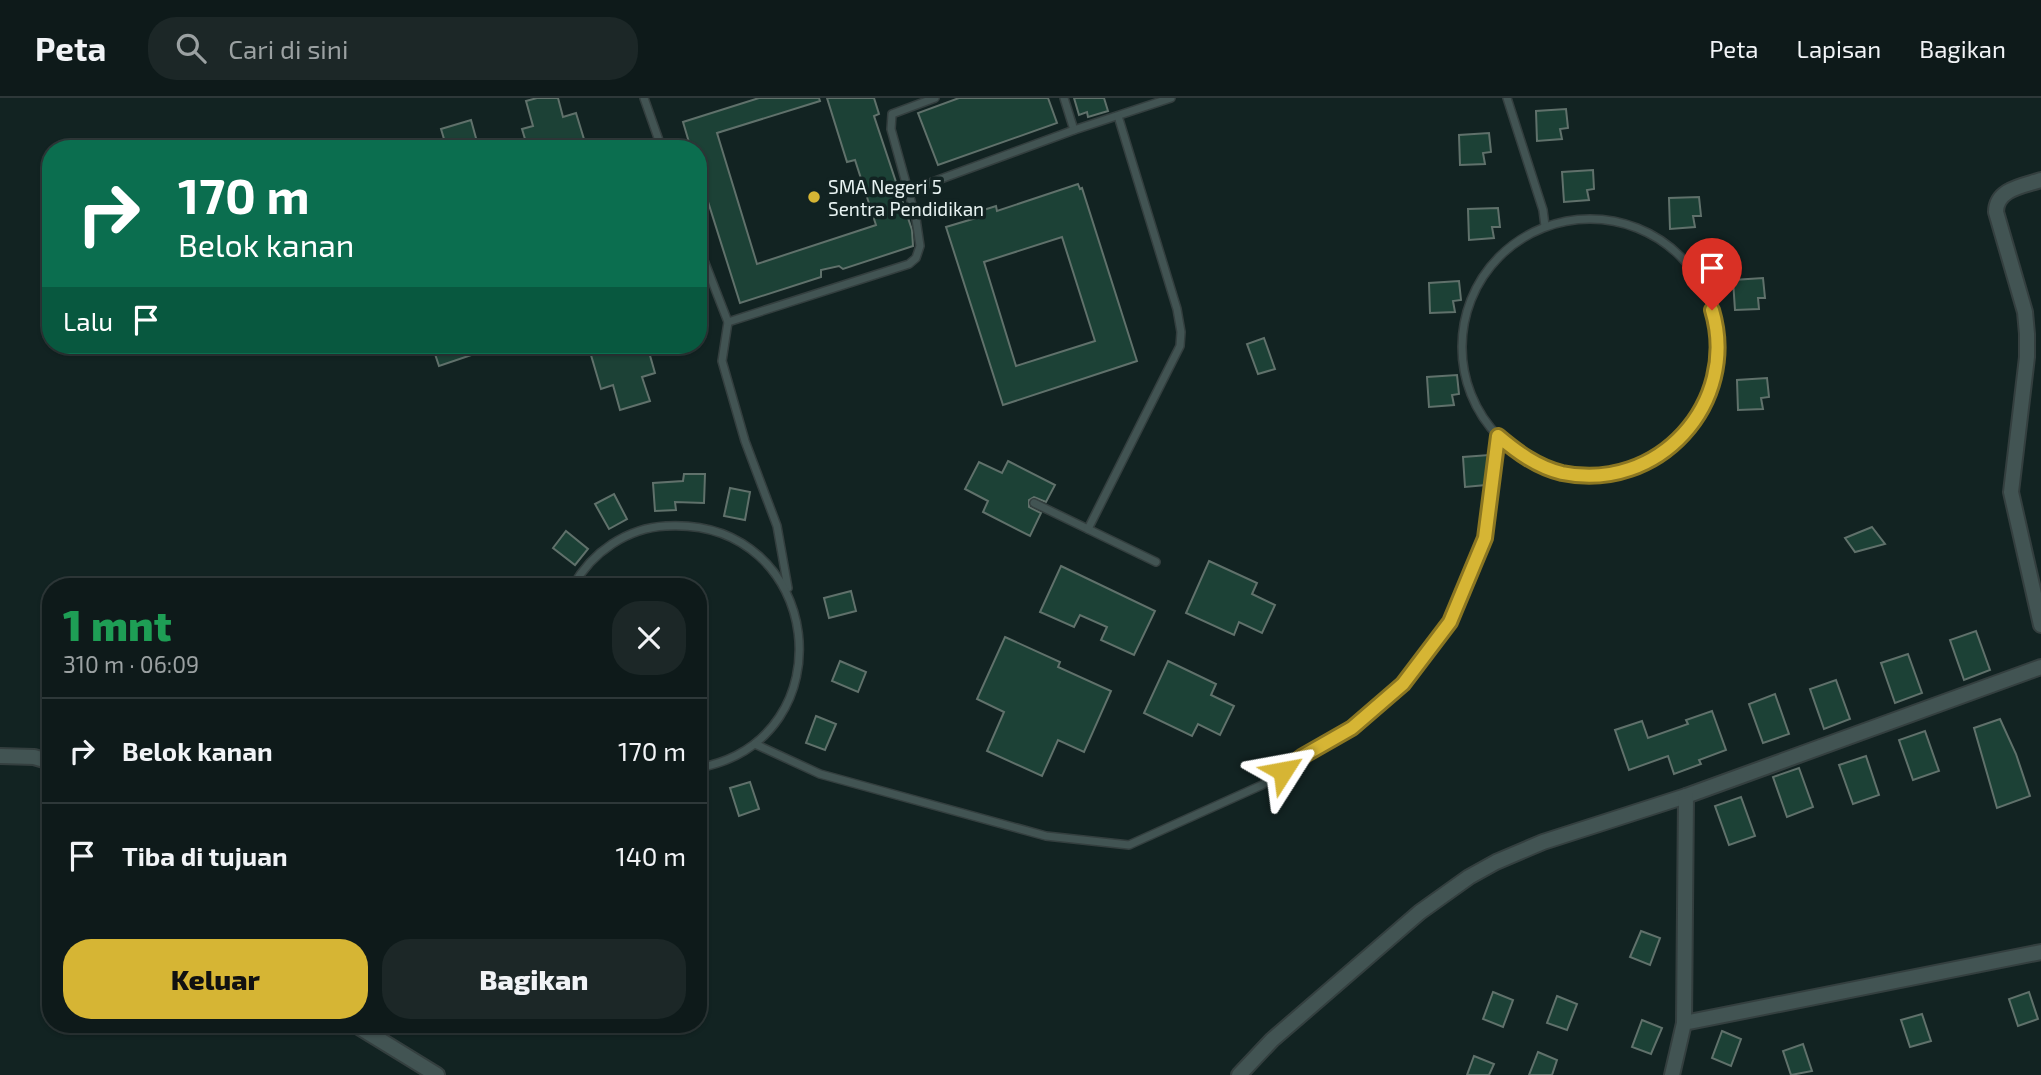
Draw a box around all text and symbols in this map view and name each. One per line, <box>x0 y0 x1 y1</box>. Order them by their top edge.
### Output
search box <box>148 17 638 80</box>
text: Peta <box>35 28 106 68</box>
icon: search <box>172 29 210 67</box>
text: Cari di sini <box>228 33 348 64</box>
text: Peta <box>1709 34 1759 63</box>
text: Lapisan <box>1797 34 1881 63</box>
text: Bagikan <box>1919 34 2006 63</box>
text: 170 m <box>178 165 310 224</box>
icon: right <box>63 168 154 259</box>
place label: SMA Negeri 5 Sentra Pendidikan <box>828 175 984 220</box>
marker: SMA Negeri 5 Sentra Pendidikan <box>806 189 822 205</box>
text: Belok kanan <box>178 225 354 263</box>
pin <box>1682 238 1742 310</box>
icon: arrive <box>1693 249 1731 287</box>
icon: arrive <box>127 301 165 339</box>
text: Lalu <box>63 305 113 336</box>
text: 1 mnt <box>63 599 172 649</box>
button: close <box>612 601 686 675</box>
text: 310 m · 06:09 <box>63 650 199 678</box>
icon: right <box>63 732 101 770</box>
position arrow <box>1246 734 1320 808</box>
text: Belok kanan <box>122 735 273 766</box>
text: 170 m <box>618 735 686 766</box>
icon: arrive <box>63 837 101 875</box>
text: Tiba di tujuan <box>122 840 288 871</box>
text: 140 m <box>615 840 686 871</box>
button: Keluar <box>63 939 368 1019</box>
button: Bagikan <box>382 939 686 1019</box>

